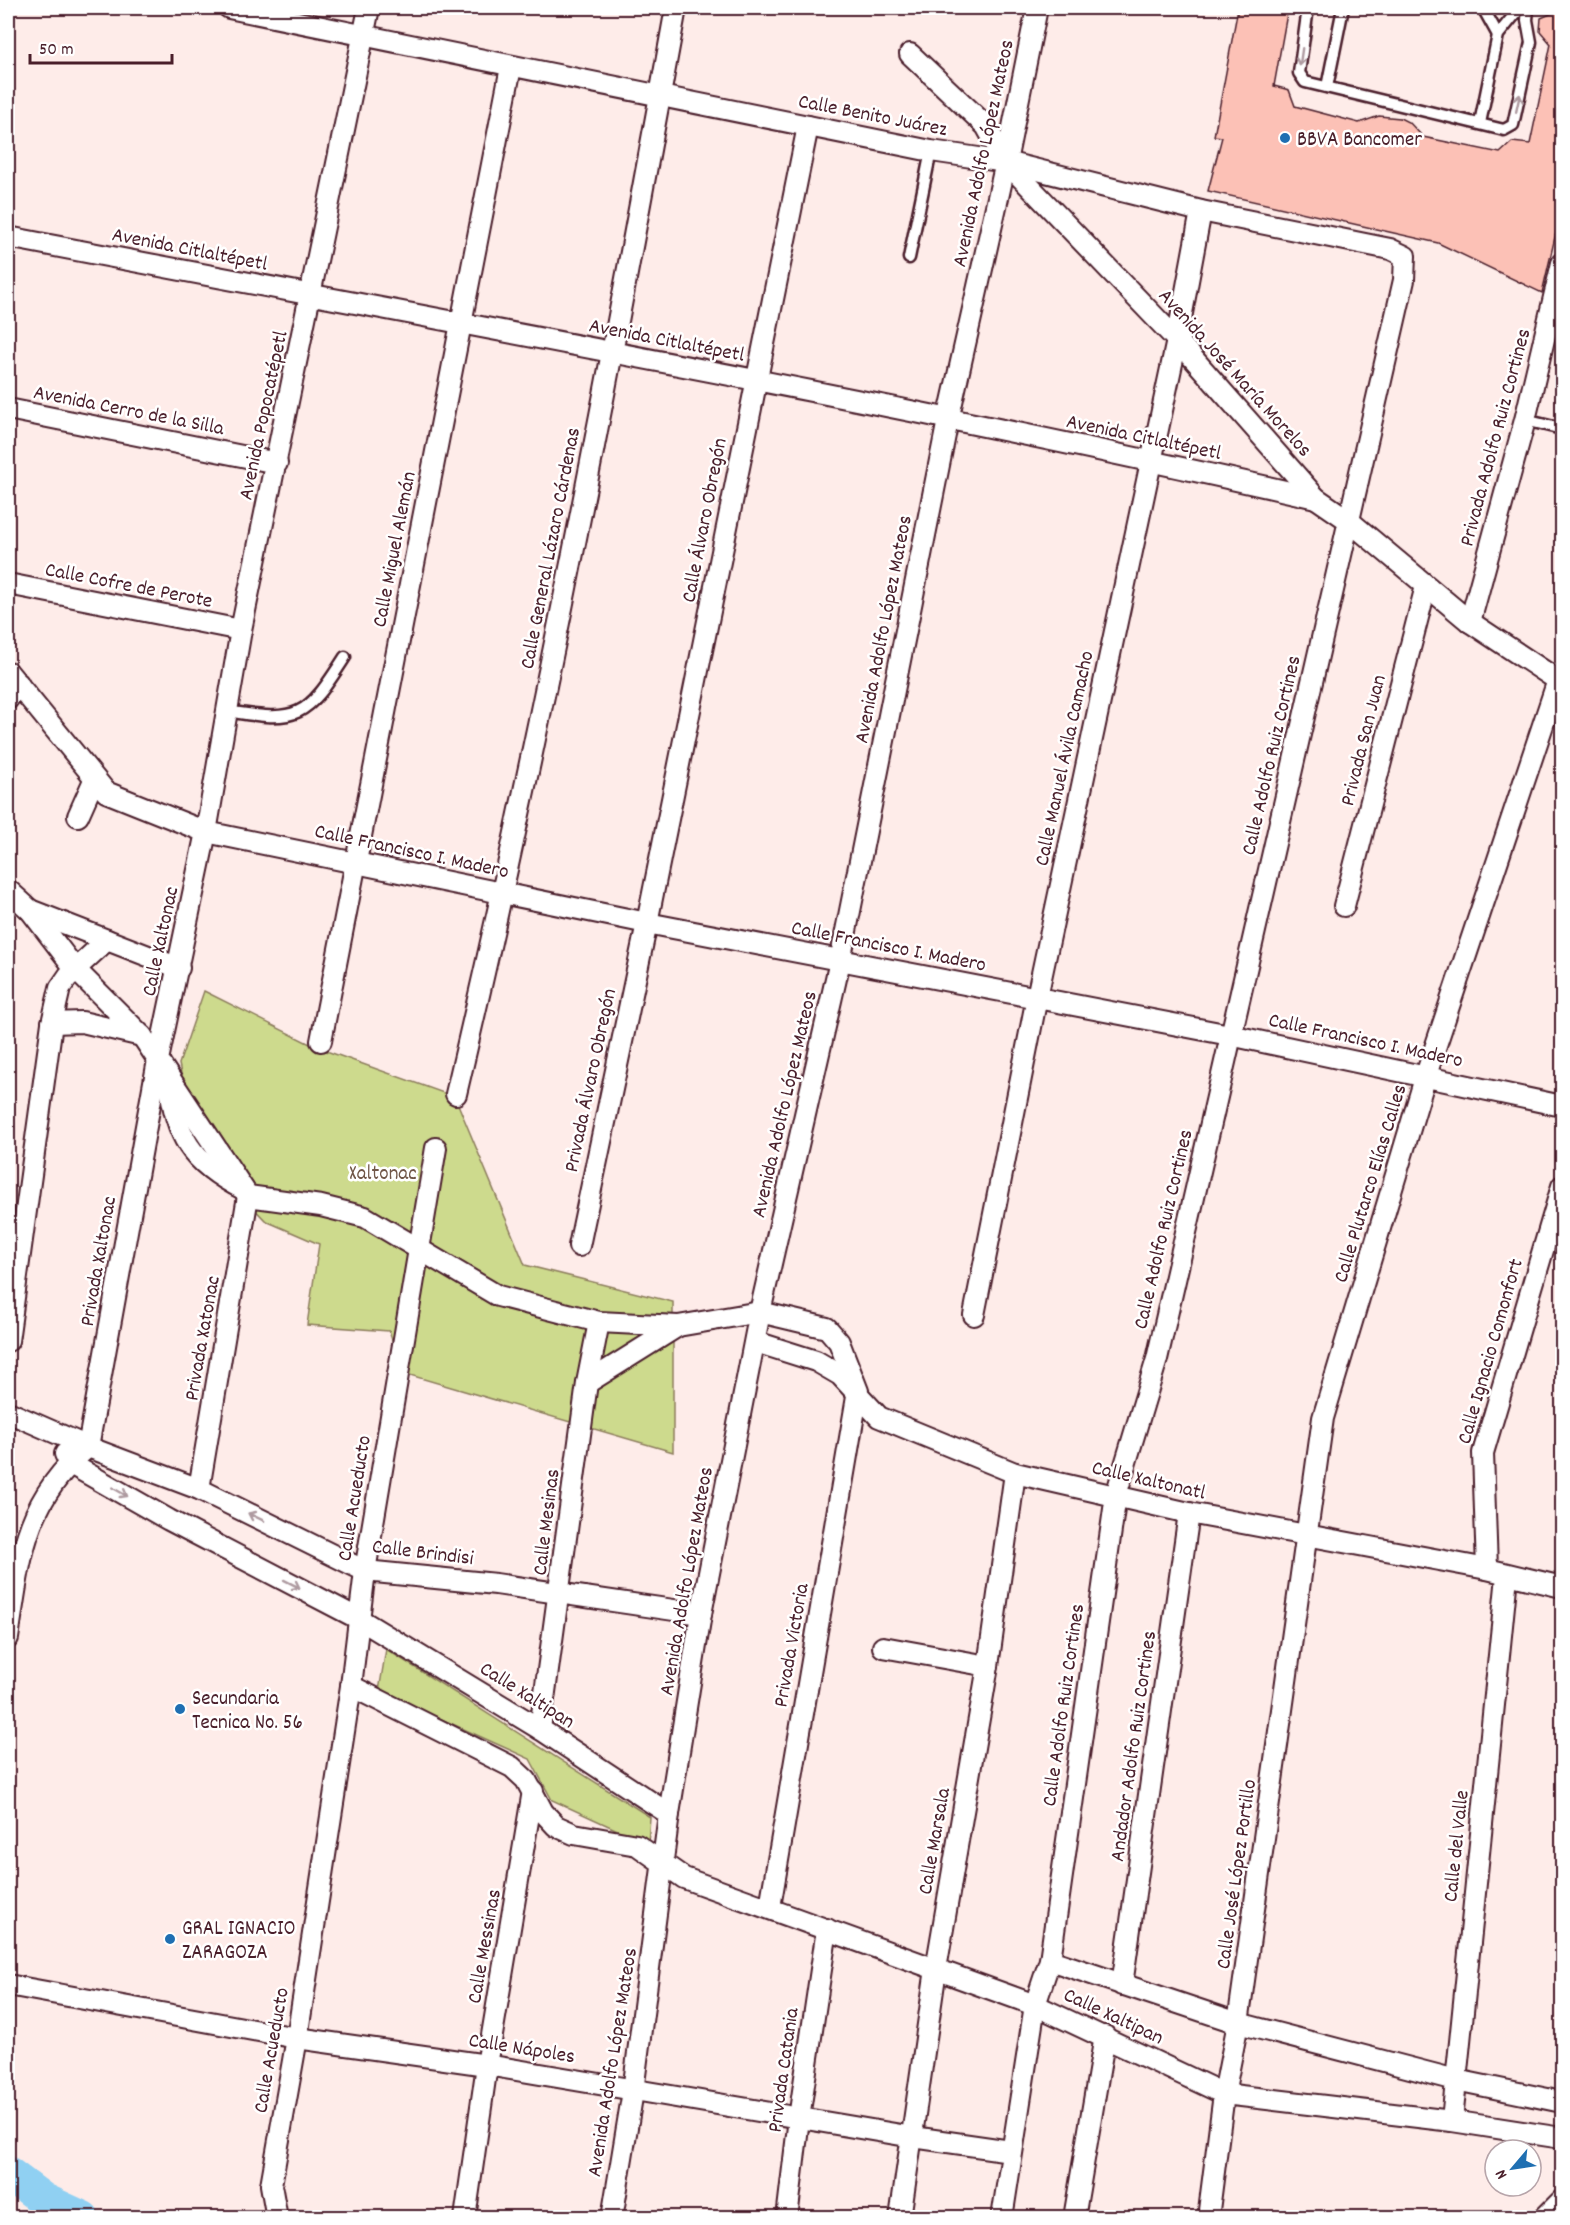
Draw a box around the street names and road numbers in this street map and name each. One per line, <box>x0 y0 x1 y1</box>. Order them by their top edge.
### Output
street label: Avenida Adolfo López Mateos <box>946 37 1024 270</box>
street label: Calle Benito Juárez <box>795 88 949 146</box>
street label: Avenida Citlaltépetl <box>109 221 270 281</box>
street label: Avenida José María Morelos <box>1150 283 1318 465</box>
street label: Avenida Citlaltépetl <box>586 312 747 372</box>
street label: Privada Adolfo Ruiz Cortines <box>1453 326 1540 550</box>
street label: Avenida Popocatépetl <box>232 328 298 503</box>
street label: Avenida Cerro de la Silla <box>31 379 227 445</box>
street label: Avenida Citlaltépetl <box>1063 408 1224 470</box>
street label: Calle General Lázaro Cárdenas <box>514 425 590 672</box>
street label: Calle Álvaro Obregón <box>675 436 737 605</box>
street label: Calle Miguel Alemán <box>366 469 426 630</box>
street label: Avenida Adolfo López Mateos <box>848 513 922 746</box>
street label: Calle Cofre de Perote <box>42 556 215 618</box>
street label: Calle Manuel Ávila Camacho <box>1028 648 1103 869</box>
street label: Calle Adolfo Ruiz Cortines <box>1235 653 1311 859</box>
street label: Privada San Juan <box>1334 672 1396 809</box>
street label: Calle Francisco I. Madero <box>311 818 511 888</box>
street label: Calle Xaltonac <box>136 884 188 999</box>
street label: Calle Francisco I. Madero <box>788 914 988 982</box>
street label: Privada Álvaro Obregón <box>558 986 626 1175</box>
street label: Avenida Adolfo López Mateos <box>745 988 827 1221</box>
street label: Calle Francisco I. Madero <box>1265 1007 1465 1077</box>
street label: Calle Plutarco Elías Calles <box>1327 1081 1416 1287</box>
street label: Calle Adolfo Ruiz Cortines <box>1127 1127 1203 1333</box>
street label: Privada Xaltonac <box>74 1194 126 1329</box>
street label: Calle Ignacio Comonfort <box>1451 1255 1533 1448</box>
street label: Privada Xatonac <box>178 1274 230 1403</box>
street label: Calle Acueducto <box>331 1433 381 1563</box>
street label: Calle Xaltonatl <box>1088 1454 1208 1510</box>
street label: Avenida Adolfo López Mateos <box>653 1465 723 1698</box>
street label: Calle Mesinas <box>527 1467 569 1577</box>
street label: Calle Brindisi <box>370 1533 475 1575</box>
street label: Privada Victoria <box>767 1580 819 1710</box>
street label: Calle Adolfo Ruiz Cortines <box>1036 1602 1094 1809</box>
street label: Andador Adolfo Ruiz Cortines <box>1104 1629 1166 1864</box>
street label: Calle Xaltipan <box>473 1655 580 1738</box>
street label: Calle José López Portillo <box>1210 1778 1266 1971</box>
street label: Calle Marsala <box>912 1785 960 1897</box>
street label: Calle del Valle <box>1437 1789 1479 1904</box>
street label: Calle Messinas <box>461 1887 511 2006</box>
street label: Avenida Adolfo López Mateos <box>581 1946 647 2179</box>
street label: Calle Xaltipan <box>1058 1981 1168 2054</box>
street label: Calle Acueducto <box>247 1985 299 2116</box>
street label: Privada Catania <box>761 2005 809 2135</box>
street label: Calle Nápoles <box>466 2027 577 2073</box>

